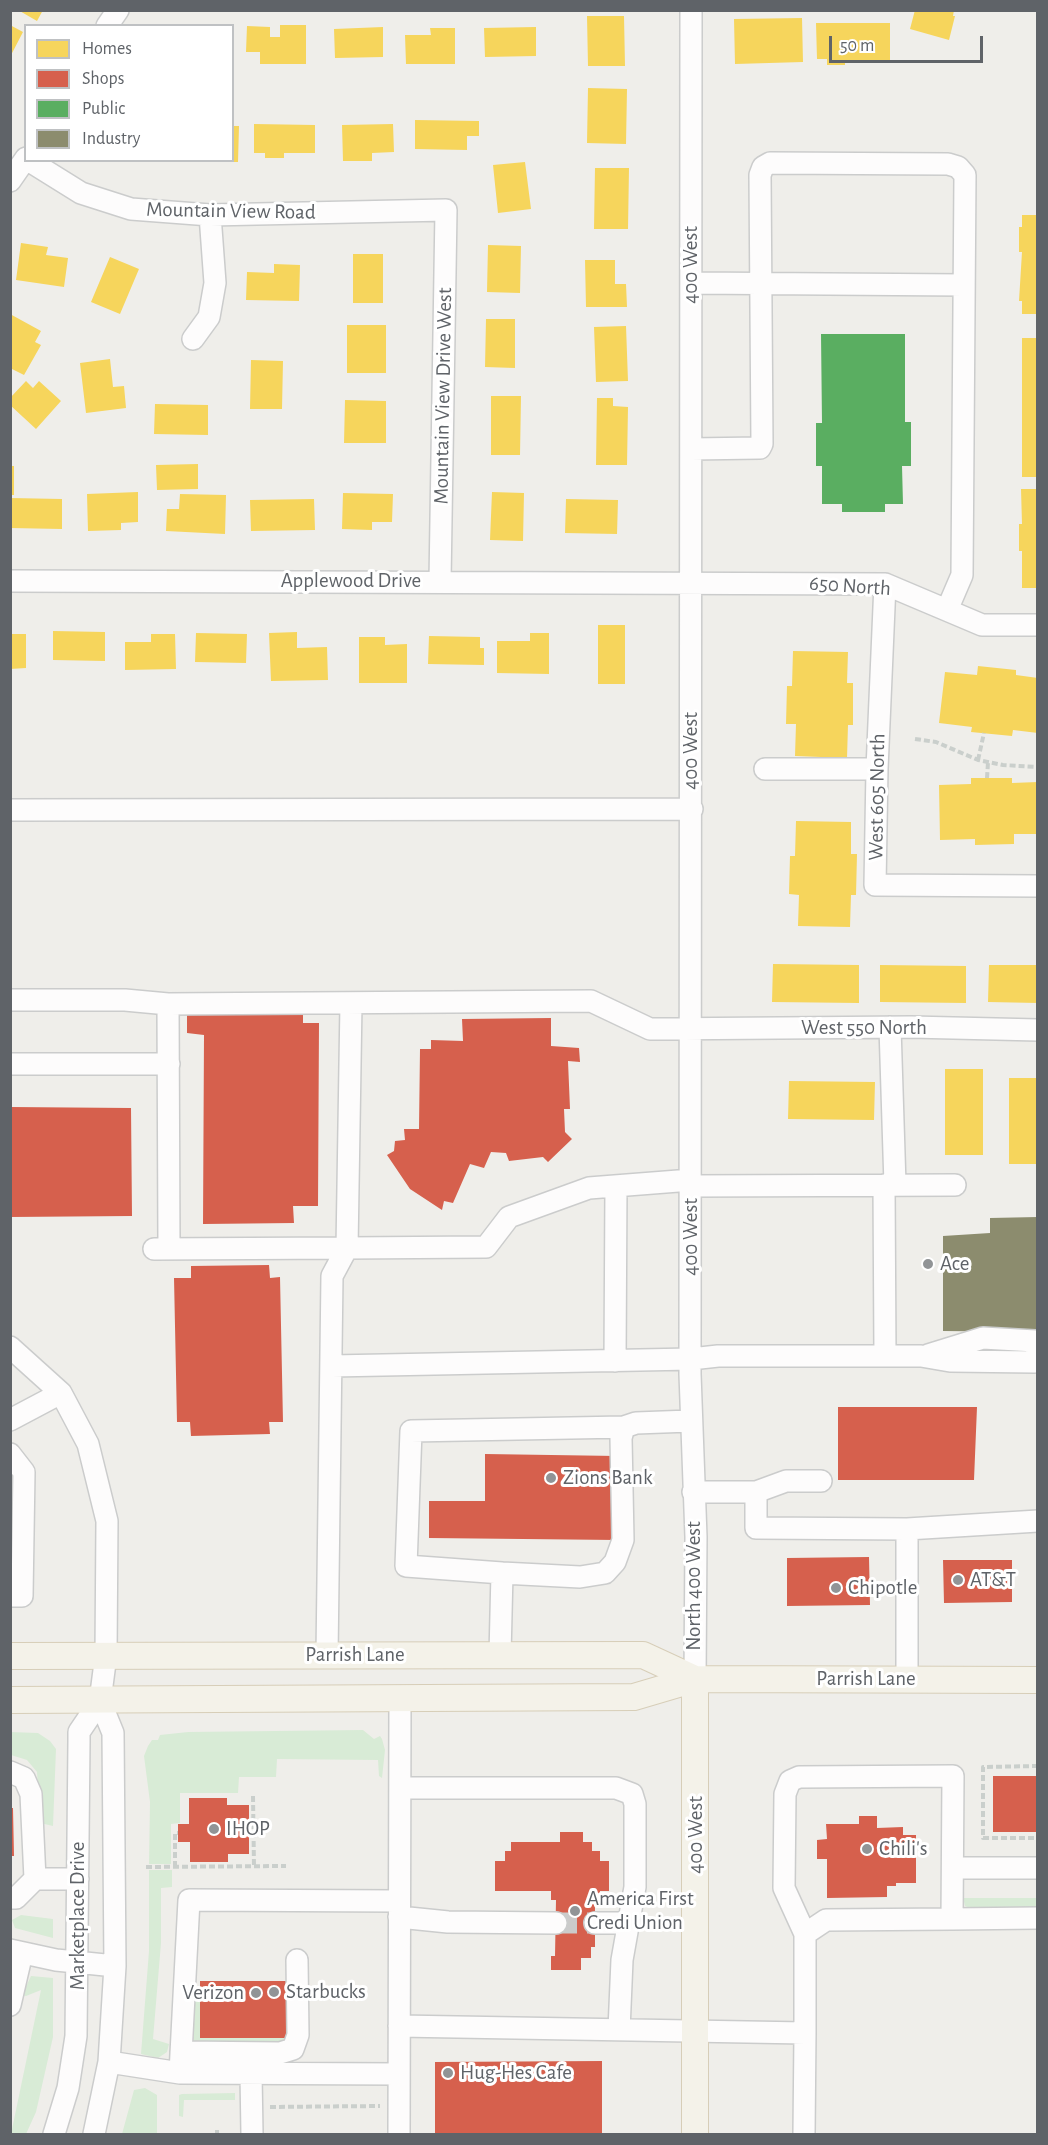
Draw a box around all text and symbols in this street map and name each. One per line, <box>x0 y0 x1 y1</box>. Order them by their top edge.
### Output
legend <box>24 24 234 162</box>
scale bar <box>832 24 986 62</box>
text: 50 m <box>840 37 874 55</box>
text: Homes <box>82 40 132 58</box>
text: Shops <box>82 70 124 88</box>
text: Public <box>82 100 125 118</box>
text: Industry <box>82 130 141 148</box>
street label: Mountain View Road <box>146 197 316 225</box>
street label: 400 West <box>678 226 704 304</box>
street label: Mountain View Drive West <box>429 287 457 505</box>
street label: Applewood Drive <box>281 568 421 594</box>
street label: 650 North <box>808 571 892 601</box>
street label: 400 West <box>678 712 704 790</box>
street label: West 605 North <box>863 733 891 861</box>
street label: West 550 North <box>801 1015 927 1041</box>
street label: 400 West <box>678 1198 704 1276</box>
place label: Ace <box>940 1251 970 1277</box>
marker: Ace <box>921 1257 935 1271</box>
place label: Zions Bank <box>563 1465 653 1491</box>
marker: Zions Bank <box>544 1471 558 1485</box>
street label: North 400 West <box>681 1521 707 1651</box>
place label: AT&T <box>970 1567 1016 1593</box>
marker: AT&T <box>951 1573 965 1587</box>
place label: Chipotle <box>848 1575 917 1601</box>
marker: Chipotle <box>829 1581 843 1595</box>
street label: Parrish Lane <box>305 1642 405 1668</box>
street label: Parrish Lane <box>816 1666 916 1692</box>
street label: 400 West <box>683 1796 709 1874</box>
place label: IHOP <box>226 1816 270 1842</box>
marker: IHOP <box>207 1822 221 1836</box>
place label: Chili's <box>879 1836 927 1862</box>
street label: Marketplace Drive <box>65 1842 91 1990</box>
marker: Chili's <box>860 1842 874 1856</box>
place label: America First Credi Union <box>587 1886 694 1936</box>
marker: America First Credi Union <box>568 1904 582 1918</box>
place label: Starbucks <box>286 1979 366 2005</box>
place label: Verizon <box>182 1980 244 2006</box>
marker: Starbucks <box>267 1985 281 1999</box>
marker: Verizon <box>249 1986 263 2000</box>
place label: Hug-Hes Cafe <box>460 2060 572 2086</box>
marker: Hug-Hes Cafe <box>441 2066 455 2080</box>

